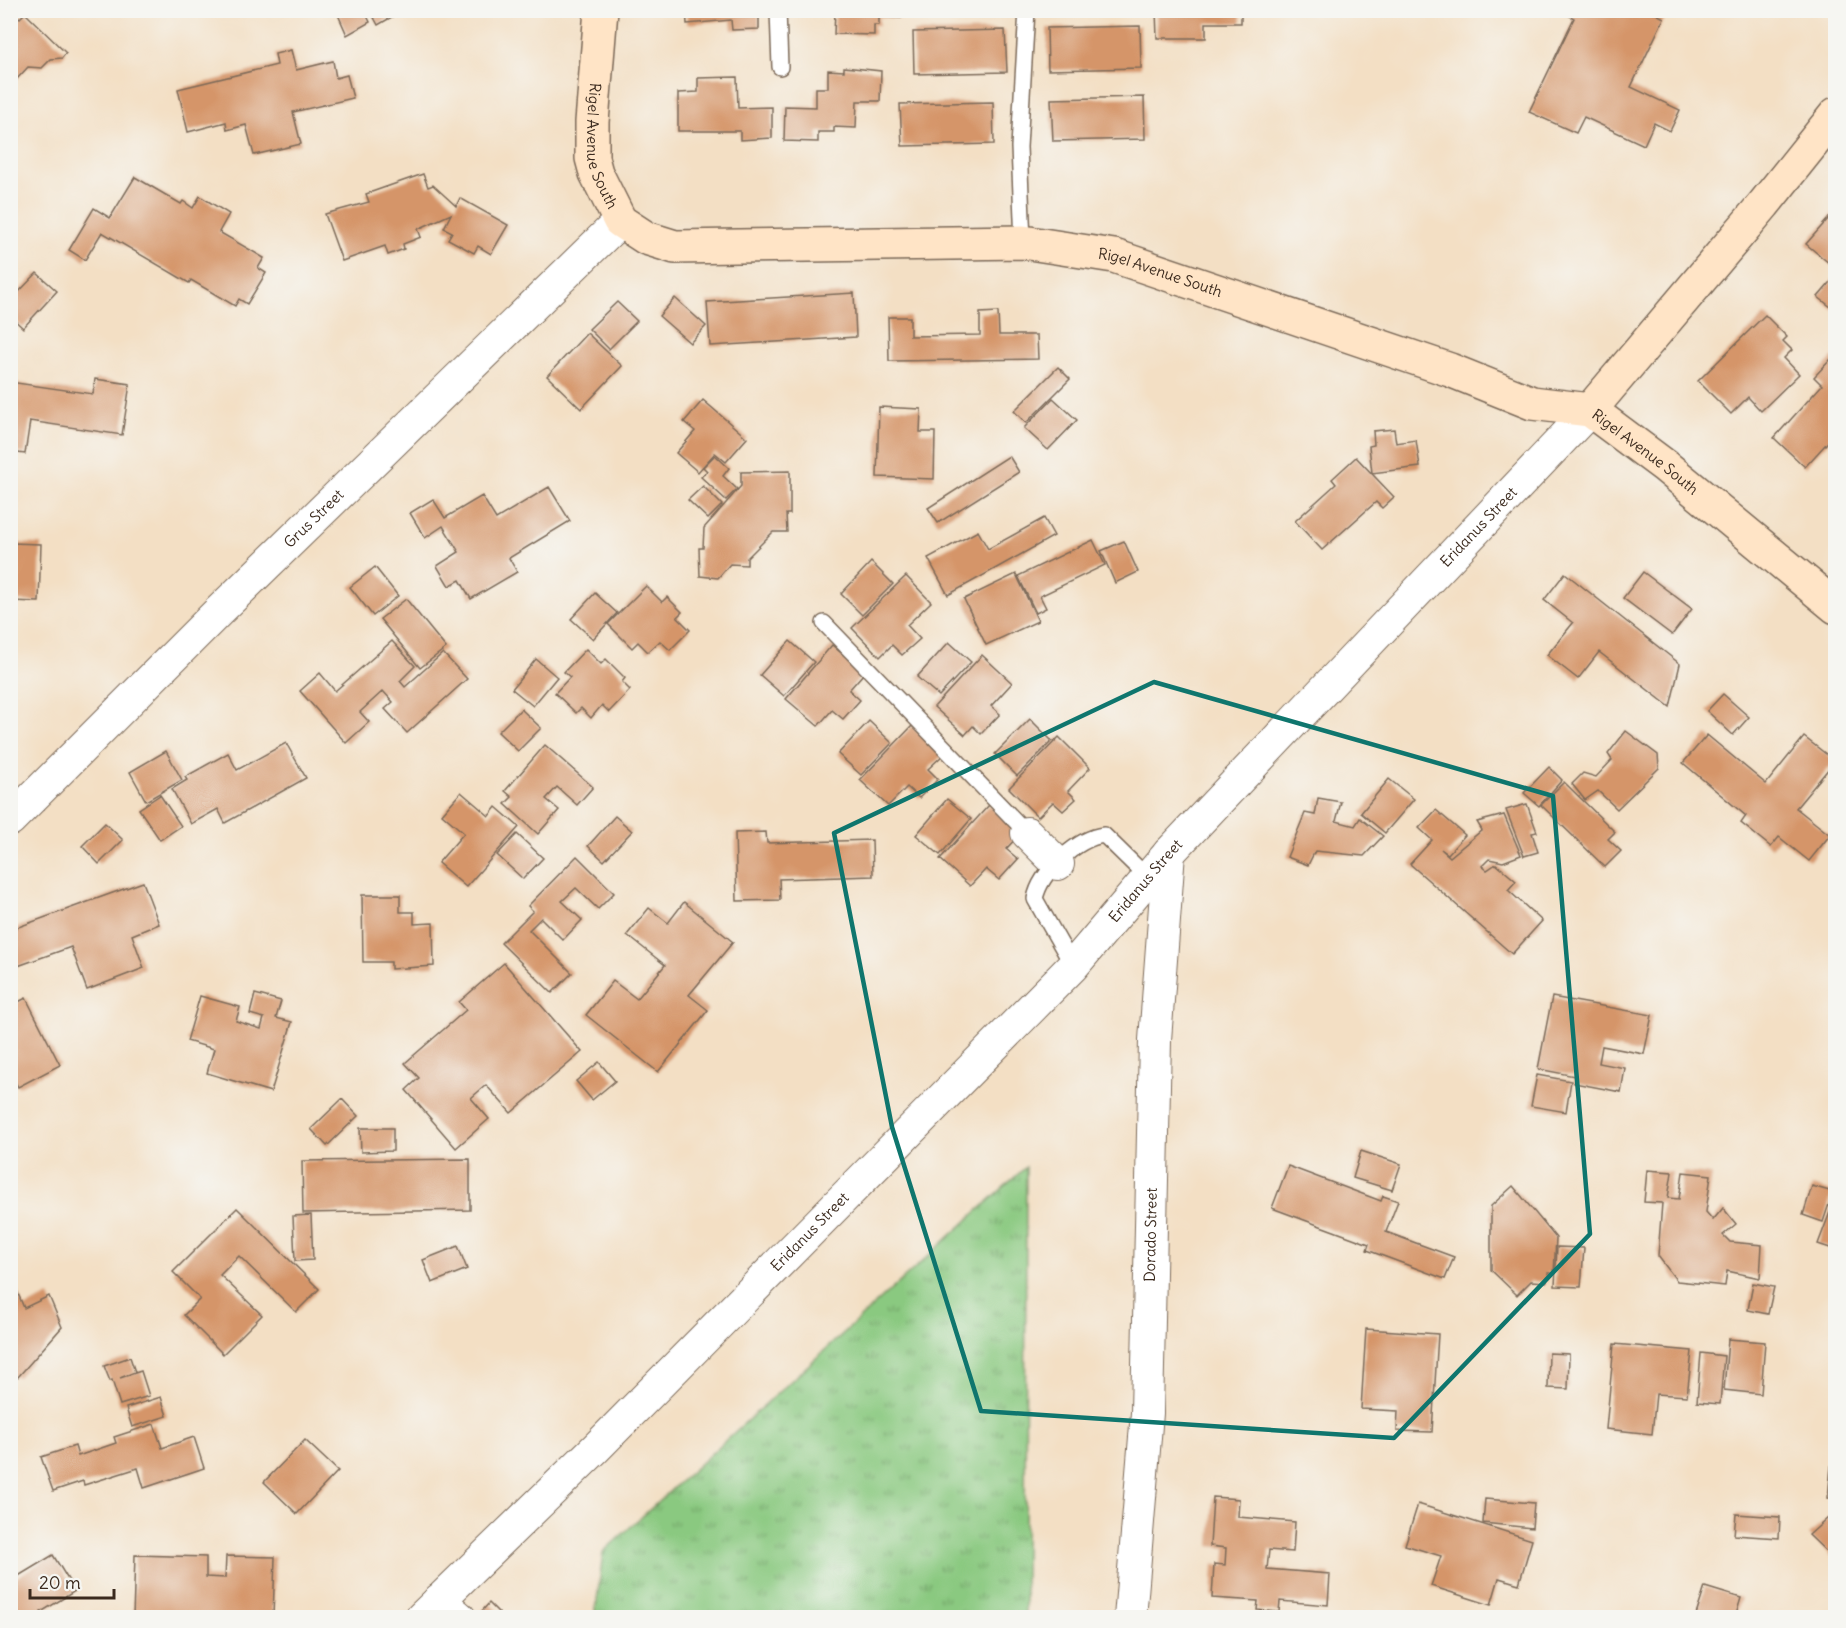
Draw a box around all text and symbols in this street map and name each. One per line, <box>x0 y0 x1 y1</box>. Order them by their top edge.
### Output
street label: Rigel Avenue South <box>583 82 622 212</box>
street label: Rigel Avenue South <box>1097 244 1225 301</box>
street label: Rigel Avenue South <box>1588 405 1703 499</box>
street label: Eridanus Street <box>1436 483 1521 571</box>
street label: Grus Street <box>280 485 348 552</box>
street label: Eridanus Street <box>1104 835 1186 926</box>
street label: Dorado Street <box>1140 1187 1161 1282</box>
street label: Eridanus Street <box>766 1188 853 1275</box>
scale bar <box>30 1562 114 1600</box>
text: 20 m <box>39 1571 81 1594</box>

